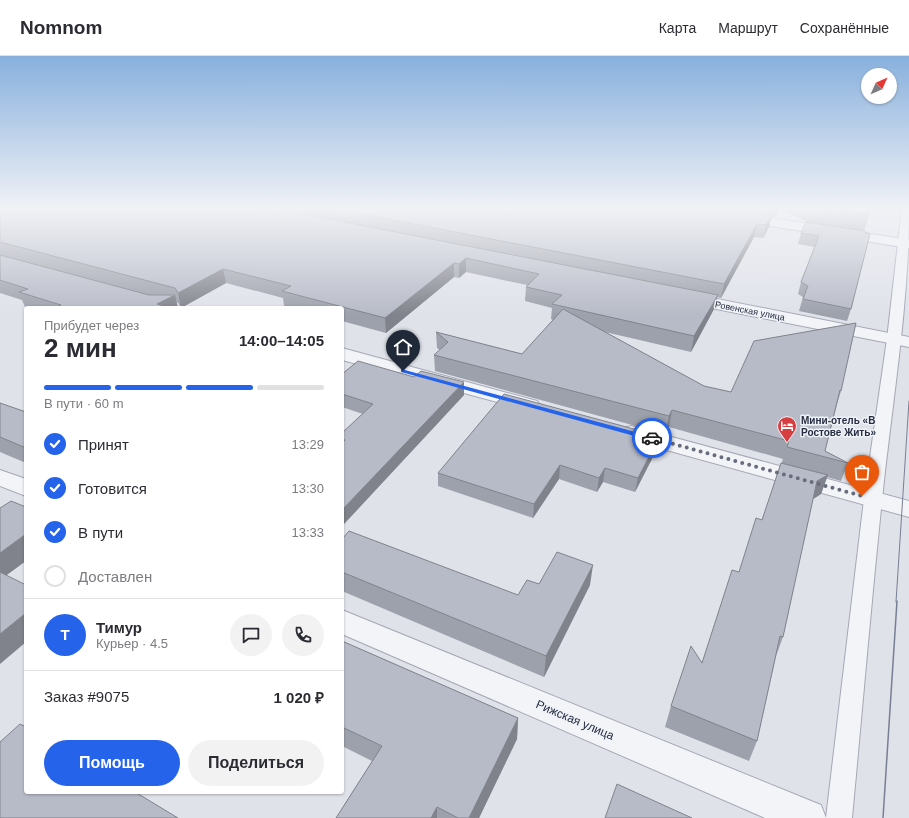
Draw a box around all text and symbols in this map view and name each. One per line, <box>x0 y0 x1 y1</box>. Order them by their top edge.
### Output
text: Nomnom <box>20 17 102 38</box>
text: Карта <box>659 20 696 36</box>
text: Маршрут <box>718 20 778 36</box>
text: Сохранённые <box>800 20 889 36</box>
north arrow <box>861 68 897 104</box>
map controls <box>861 68 897 104</box>
street label: Ровенская улица <box>714 299 786 323</box>
text: Прибудет через <box>44 318 139 333</box>
pin <box>386 330 420 371</box>
text: 14:00–14:05 <box>239 332 324 349</box>
text: 2 мин <box>44 333 117 363</box>
icon: home <box>392 336 414 358</box>
text: В пути · 60 m <box>44 396 124 411</box>
hotel icon: Мини-отель «В Ростове Жить» <box>776 415 798 443</box>
place label: Мини-отель «В Ростове Жить» <box>801 415 876 438</box>
courier <box>632 418 672 458</box>
icon: car <box>641 427 663 449</box>
icon: check <box>44 433 66 455</box>
text: Принят <box>78 436 129 453</box>
text: 13:29 <box>291 437 324 452</box>
pin <box>845 455 879 496</box>
icon: bag <box>851 461 873 483</box>
icon: check <box>44 477 66 499</box>
text: Готовится <box>78 480 147 497</box>
text: 13:30 <box>291 481 324 496</box>
icon: check <box>44 521 66 543</box>
text: В пути <box>78 524 123 541</box>
text: 13:33 <box>291 525 324 540</box>
text: Доставлен <box>78 568 152 585</box>
button: chat <box>230 614 272 656</box>
button: phone <box>282 614 324 656</box>
text: Тимур <box>96 619 142 636</box>
text: Т <box>60 626 70 643</box>
text: Курьер · 4.5 <box>96 636 168 651</box>
text: Заказ #9075 <box>44 688 129 705</box>
text: 1 020 ₽ <box>274 689 324 706</box>
street label: Рижская улица <box>534 697 617 743</box>
button: Помощь <box>44 740 180 786</box>
button: Поделиться <box>188 740 324 786</box>

